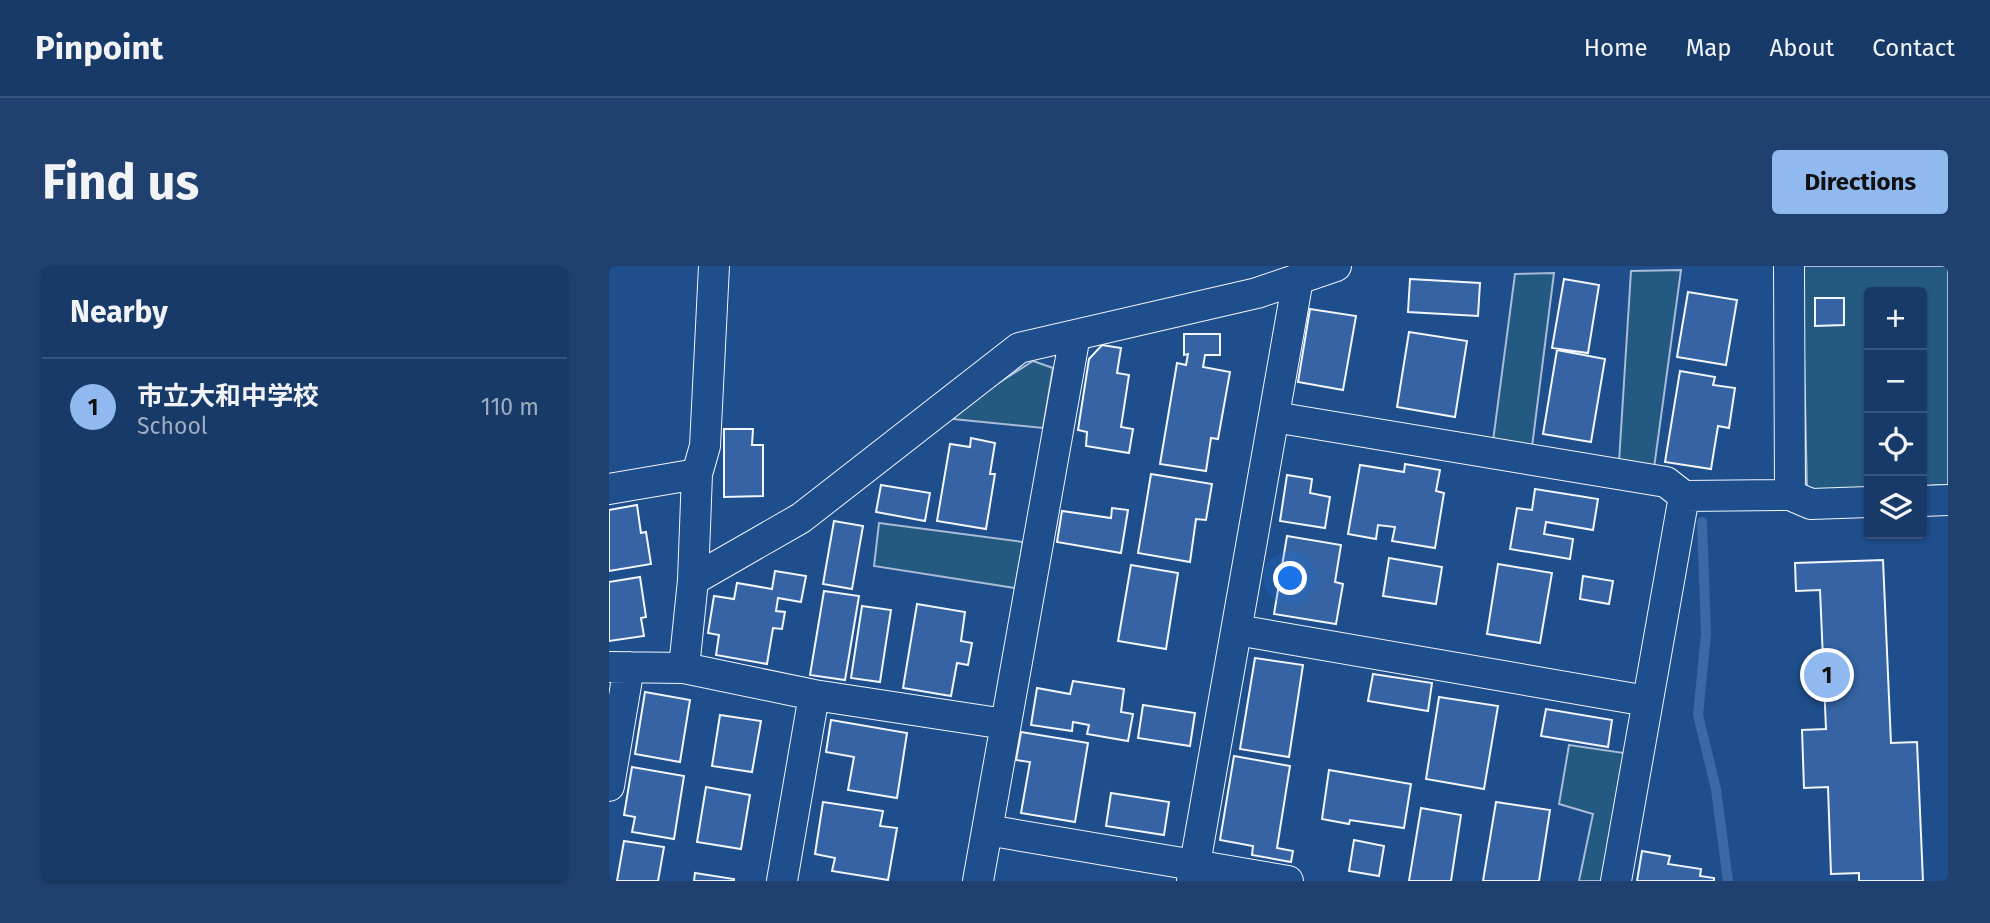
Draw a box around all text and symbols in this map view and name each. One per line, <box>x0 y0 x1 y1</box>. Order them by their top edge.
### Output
text: Pinpoint <box>35 28 163 68</box>
text: Home <box>1584 34 1648 62</box>
text: Map <box>1686 34 1732 62</box>
text: About <box>1770 34 1834 62</box>
text: Contact <box>1872 34 1955 62</box>
button: Directions <box>1772 150 1948 214</box>
text: Find us <box>42 153 199 212</box>
map controls <box>1864 287 1927 539</box>
button: + <box>1864 287 1927 350</box>
text: Nearby <box>70 294 168 330</box>
button: − <box>1864 350 1927 413</box>
text: 市立大和中学校 <box>137 381 319 412</box>
text: 1 <box>88 393 98 421</box>
text: 110 m <box>481 393 539 421</box>
text: School <box>137 412 208 440</box>
button: locate <box>1864 413 1927 476</box>
button: layers <box>1864 476 1927 539</box>
your location <box>1273 561 1307 595</box>
pin: 1 <box>1804 649 1850 701</box>

